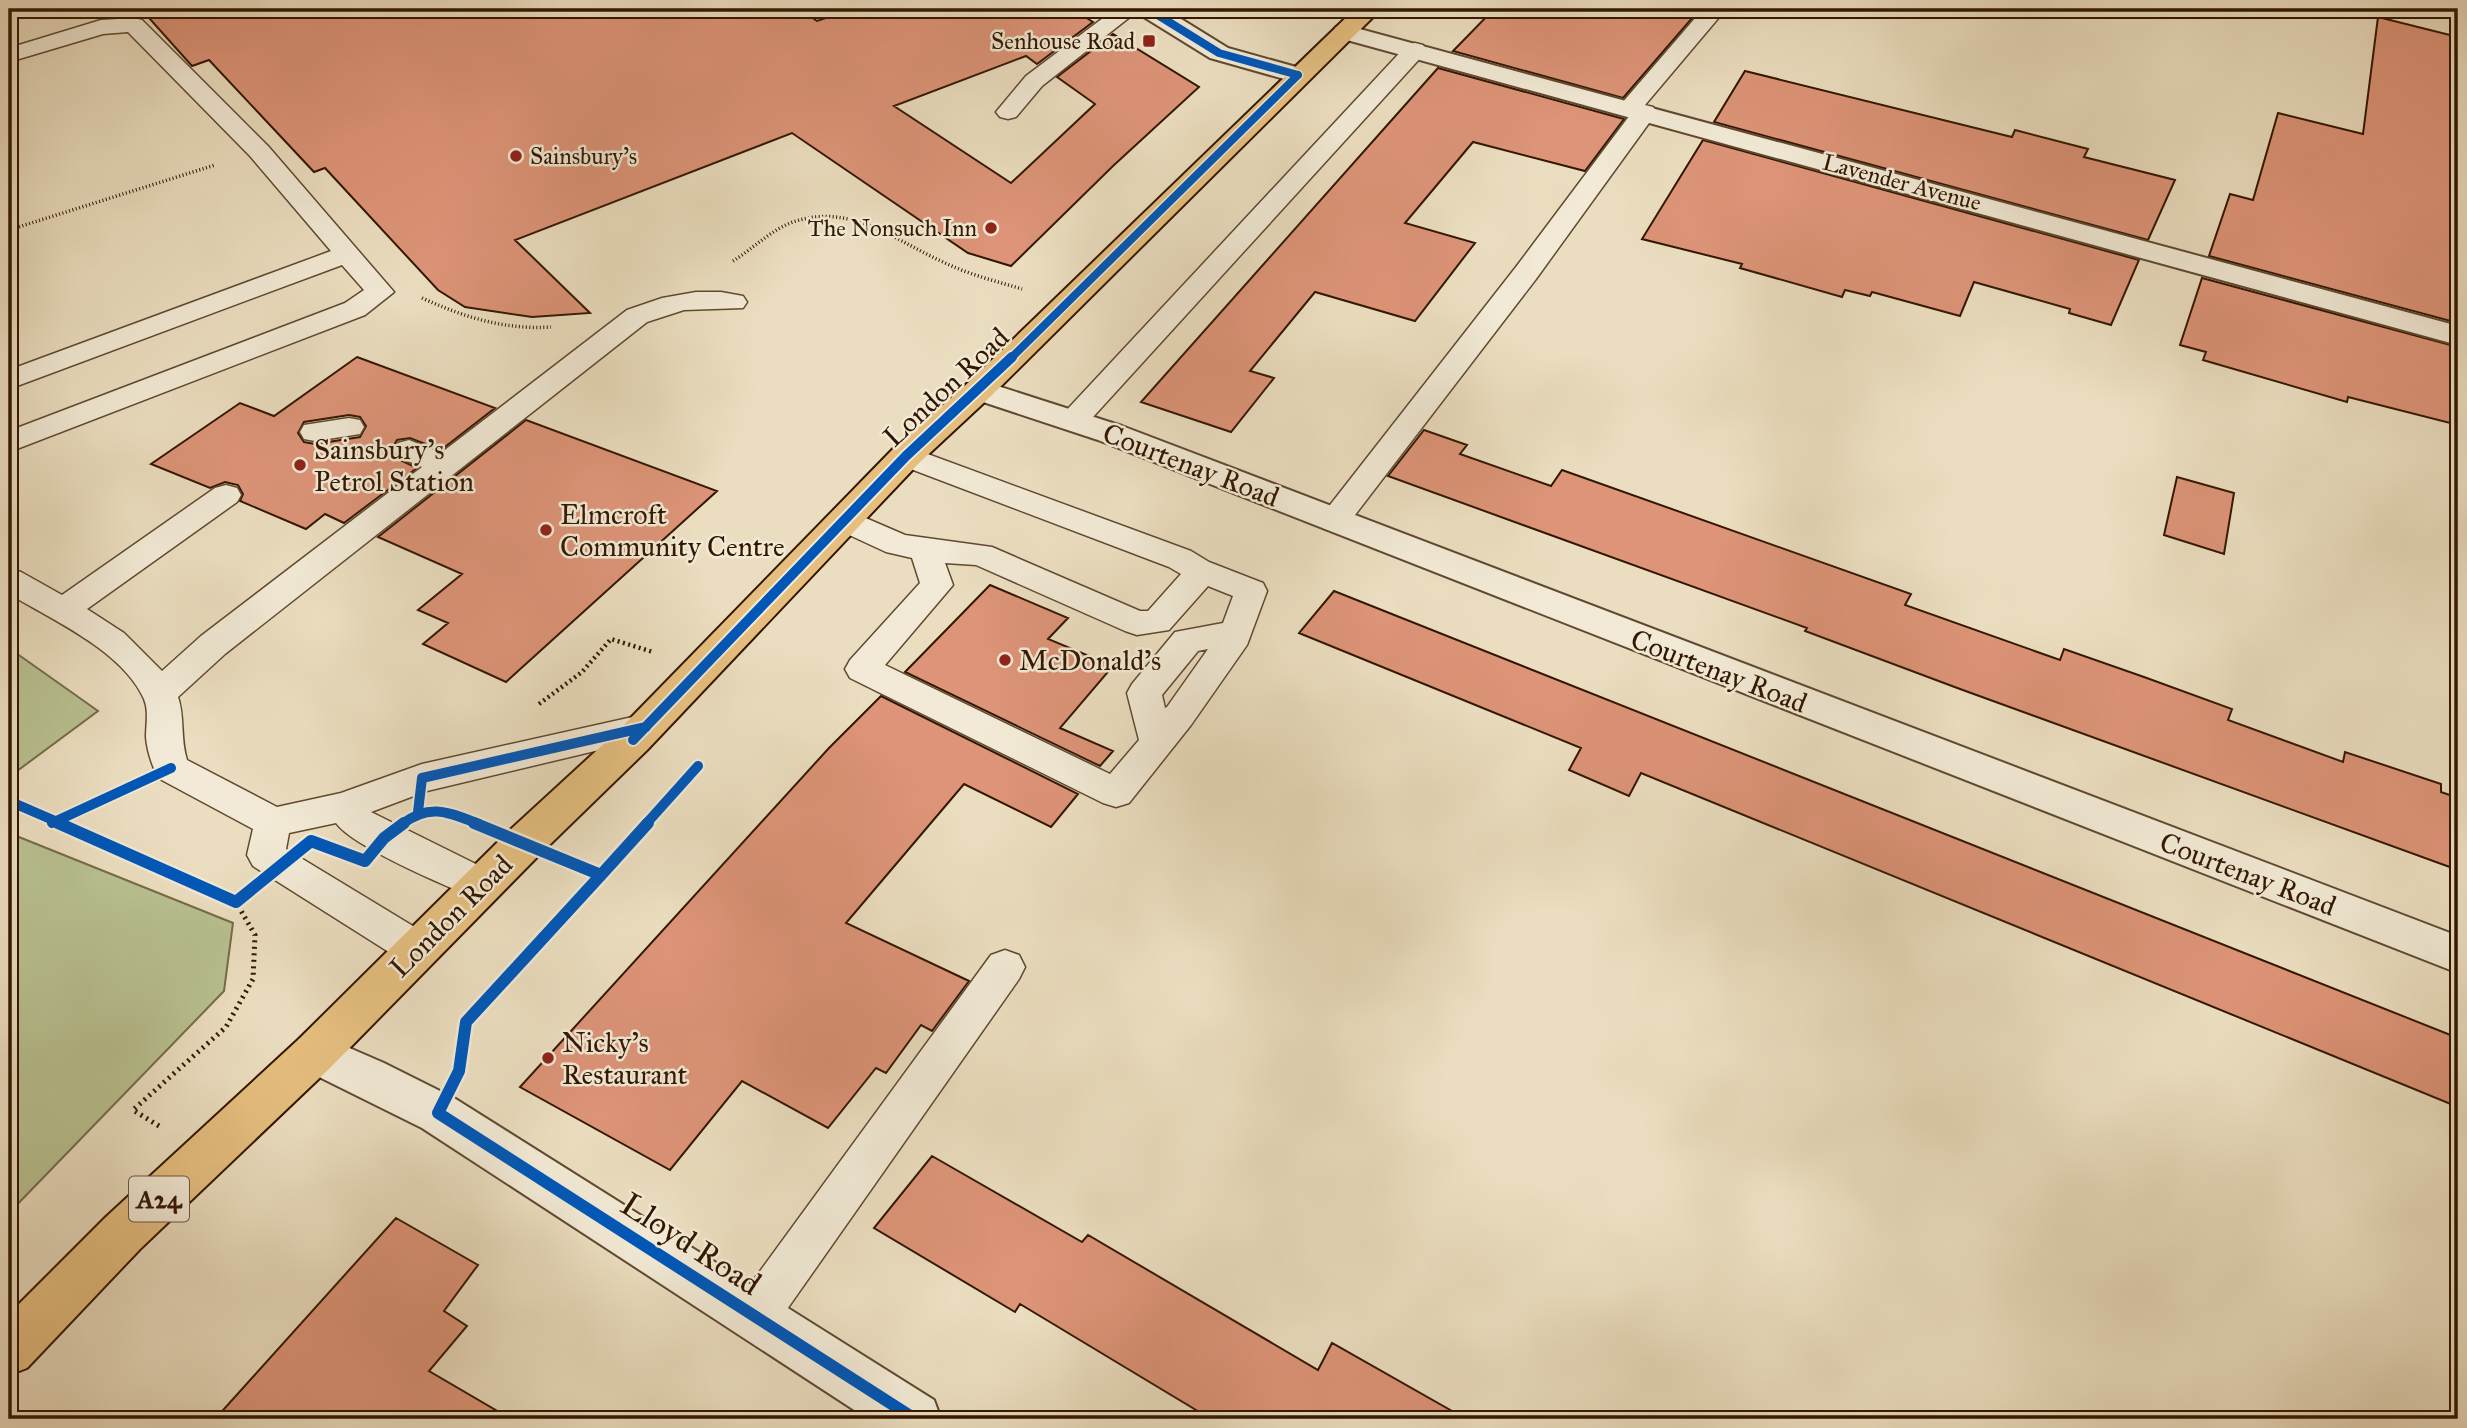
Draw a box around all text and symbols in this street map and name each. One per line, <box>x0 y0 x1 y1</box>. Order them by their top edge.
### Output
place label: Senhouse Road <box>991 27 1135 55</box>
marker: Senhouse Road <box>1141 33 1157 49</box>
place label: Sainsbury's <box>530 142 637 170</box>
street label: Lavender Avenue <box>1820 147 1984 217</box>
marker: Sainsbury's <box>508 148 524 164</box>
place label: The Nonsuch Inn <box>808 214 977 242</box>
marker: The Nonsuch Inn <box>983 220 999 236</box>
street label: London Road <box>876 320 1016 454</box>
street label: Courtenay Road <box>1098 415 1284 515</box>
place label: Sainsbury's Petrol Station <box>314 432 474 499</box>
marker: Sainsbury's Petrol Station <box>292 457 308 473</box>
place label: Elmcroft Community Centre <box>560 497 785 564</box>
marker: Elmcroft Community Centre <box>538 522 554 538</box>
street label: Courtenay Road <box>1626 621 1812 721</box>
place label: McDonald's <box>1019 643 1161 678</box>
marker: McDonald's <box>997 652 1013 668</box>
street label: Courtenay Road <box>2155 824 2341 924</box>
street label: London Road <box>382 847 520 985</box>
place label: Nicky's Restaurant <box>562 1025 687 1092</box>
marker: Nicky's Restaurant <box>540 1050 556 1066</box>
road number: A24 <box>129 1176 189 1222</box>
street label: Lloyd Road <box>613 1184 769 1304</box>

